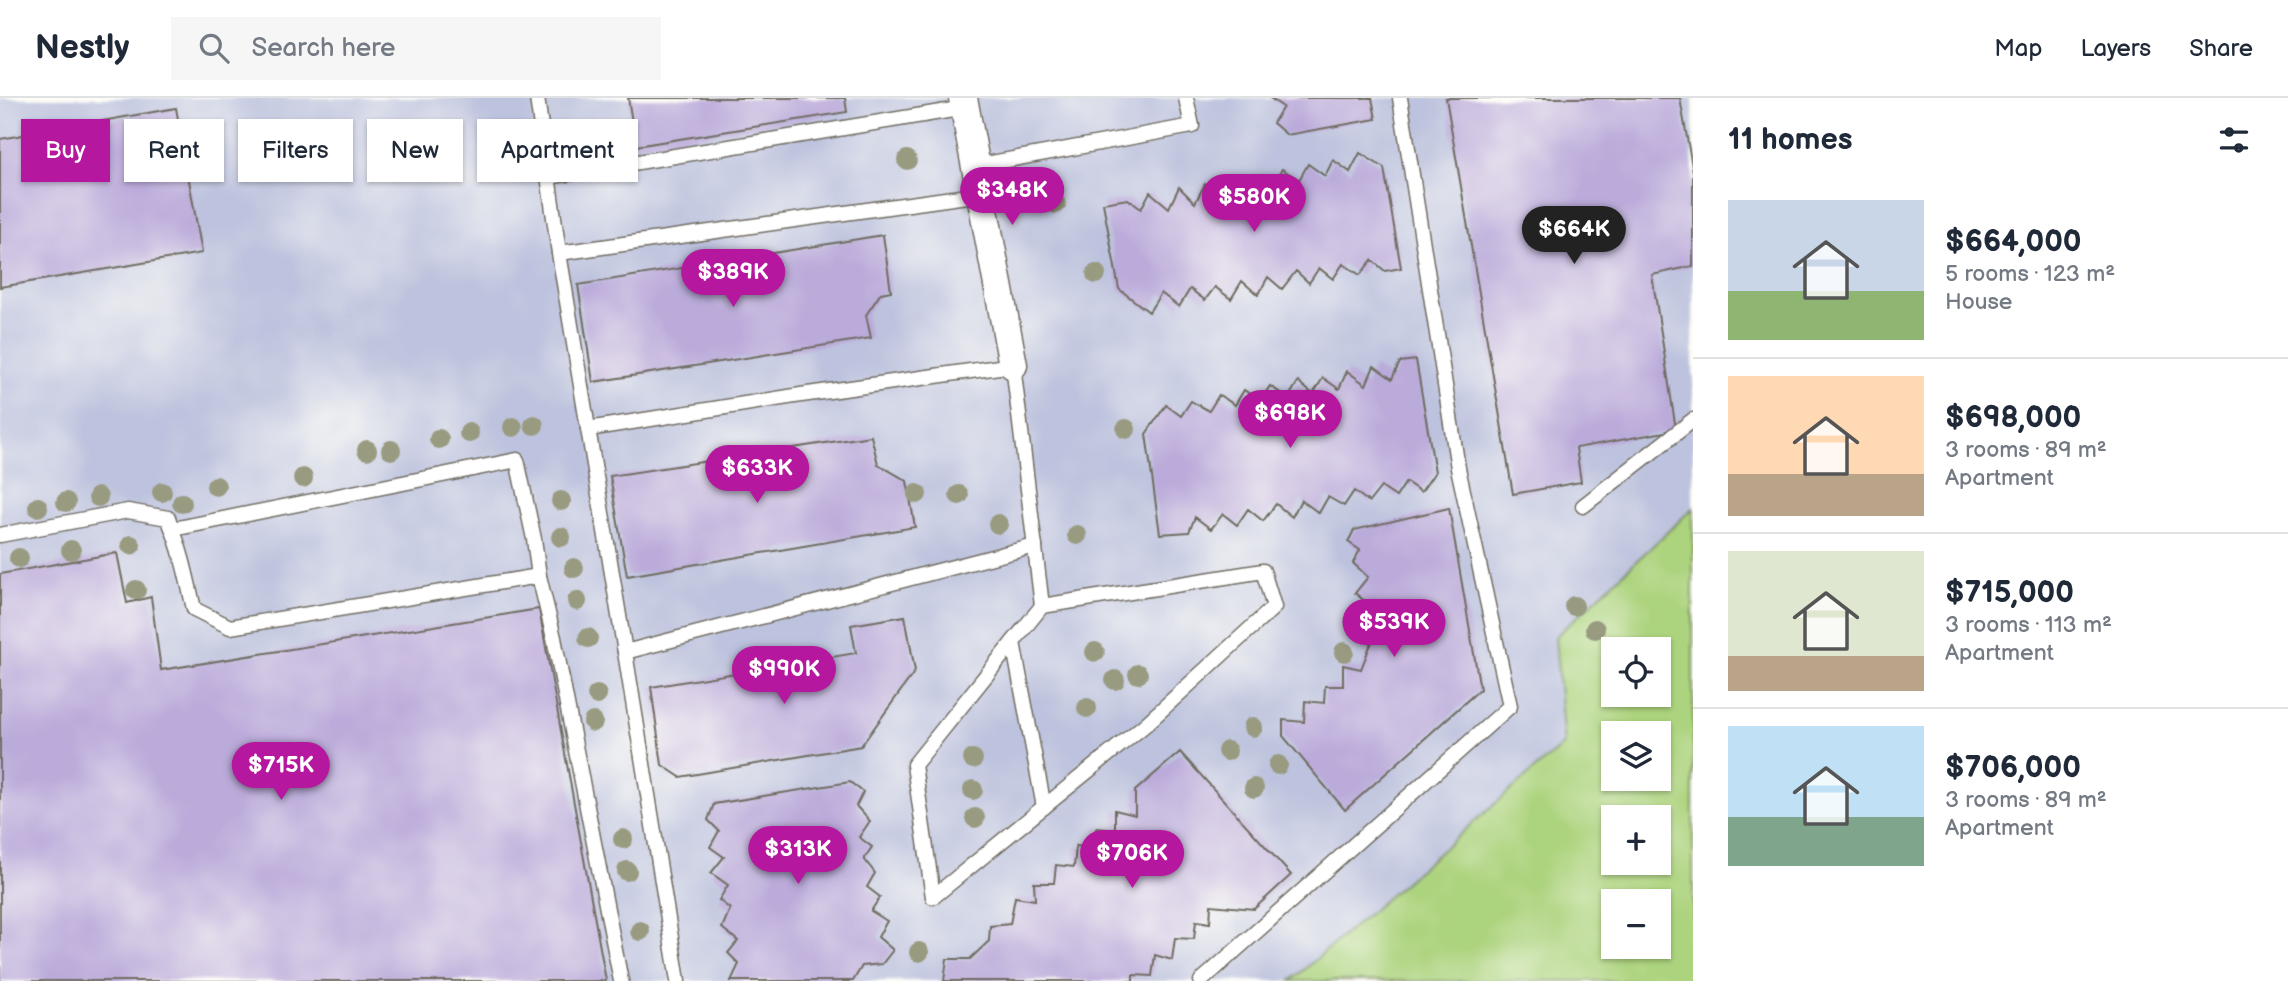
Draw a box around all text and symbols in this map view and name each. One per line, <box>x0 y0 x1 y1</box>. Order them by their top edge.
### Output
search box <box>171 17 661 80</box>
text: Nestly <box>35 28 129 68</box>
icon: search <box>195 29 233 67</box>
text: Search here <box>251 33 395 64</box>
text: Map <box>1994 34 2042 63</box>
text: Layers <box>2080 34 2151 63</box>
text: Share <box>2189 34 2253 63</box>
chip: Buy <box>21 119 110 182</box>
chip: Rent <box>124 119 224 182</box>
chip: Filters <box>238 119 353 182</box>
chip: New <box>367 119 463 182</box>
chip: Apartment <box>477 119 638 182</box>
icon: filters <box>2215 121 2253 159</box>
text: 11 homes <box>1728 122 1852 158</box>
pin: $348K <box>963 167 1061 227</box>
pin: $580K <box>1205 174 1303 234</box>
text: $348K <box>976 176 1048 204</box>
text: $580K <box>1218 183 1290 211</box>
pin: $664K <box>1525 206 1623 266</box>
text: $664K <box>1538 215 1610 243</box>
text: $664,000 <box>1945 224 2082 260</box>
icon: home <box>1784 228 1868 312</box>
pin: $389K <box>684 250 782 309</box>
text: $389K <box>697 258 769 286</box>
text: 5 rooms · 123 m² <box>1945 260 2115 288</box>
text: House <box>1945 288 2012 316</box>
pin: $698K <box>1241 390 1339 450</box>
text: $698K <box>1254 399 1326 427</box>
text: $698,000 <box>1945 400 2081 436</box>
icon: home <box>1784 404 1868 488</box>
text: 3 rooms · 89 m² <box>1945 436 2107 464</box>
pin: $633K <box>708 446 806 505</box>
text: $633K <box>721 454 793 482</box>
text: Apartment <box>1945 464 2054 492</box>
text: $715,000 <box>1945 575 2074 611</box>
icon: home <box>1784 579 1868 663</box>
pin: $539K <box>1345 600 1443 659</box>
text: $539K <box>1359 608 1429 636</box>
text: 3 rooms · 113 m² <box>1945 611 2112 639</box>
map controls <box>1601 637 1671 959</box>
button: locate <box>1601 637 1671 707</box>
text: Apartment <box>1945 639 2054 667</box>
pin: $990K <box>735 646 833 706</box>
text: $990K <box>748 655 820 683</box>
button: layers <box>1601 721 1671 791</box>
pin: $715K <box>232 742 330 802</box>
text: $706,000 <box>1945 750 2081 786</box>
text: $715K <box>248 751 314 779</box>
icon: home <box>1784 754 1868 838</box>
text: 3 rooms · 89 m² <box>1945 786 2107 814</box>
button: + <box>1601 805 1671 875</box>
text: Apartment <box>1945 814 2054 842</box>
pin: $313K <box>749 826 847 886</box>
pin: $706K <box>1083 830 1181 890</box>
text: $313K <box>764 835 832 863</box>
text: $706K <box>1096 839 1168 867</box>
button: − <box>1601 889 1671 959</box>

